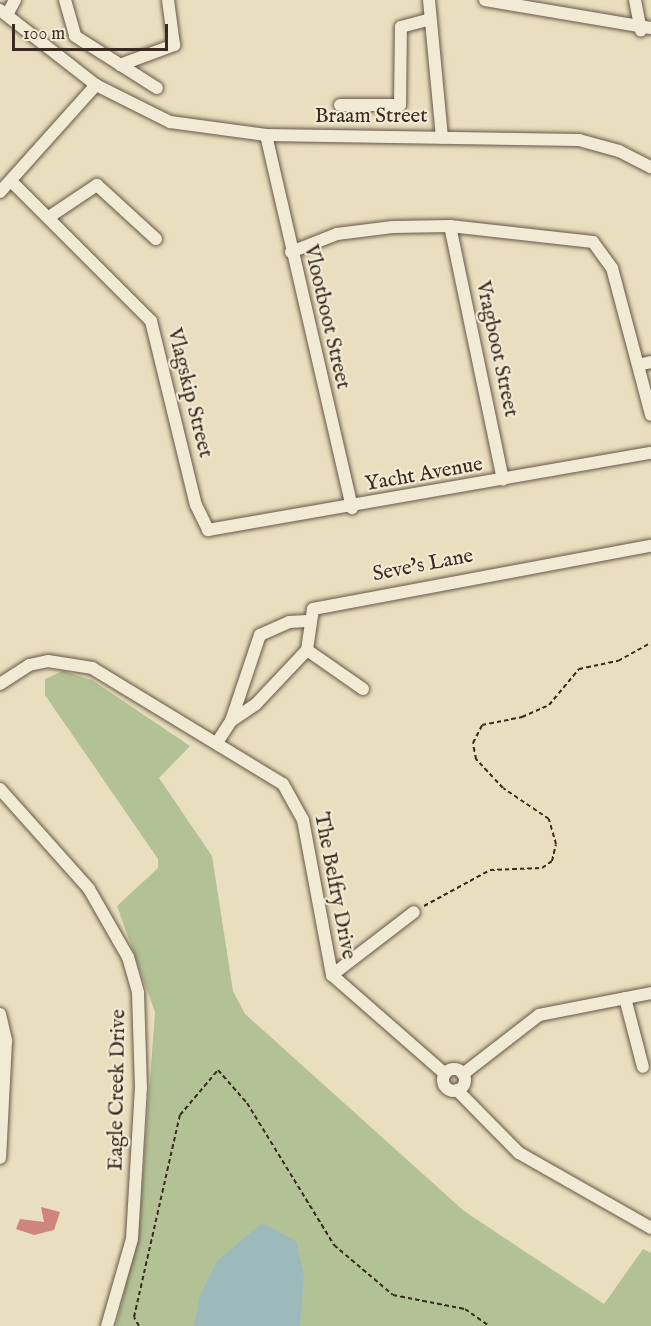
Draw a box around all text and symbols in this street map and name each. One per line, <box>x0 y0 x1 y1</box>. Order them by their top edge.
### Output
scale bar <box>15 12 171 50</box>
text: 100 m <box>23 23 65 46</box>
street label: Braam Street <box>315 104 427 130</box>
street label: Vlootboot Street <box>297 242 355 392</box>
street label: Vragboot Street <box>469 279 523 419</box>
street label: Vlagskip Street <box>161 325 217 461</box>
street label: Yacht Avenue <box>363 452 485 498</box>
street label: Seve's Lane <box>371 544 475 588</box>
street label: The Belfry Drive <box>307 810 361 962</box>
street label: Eagle Creek Drive <box>104 1009 132 1171</box>

